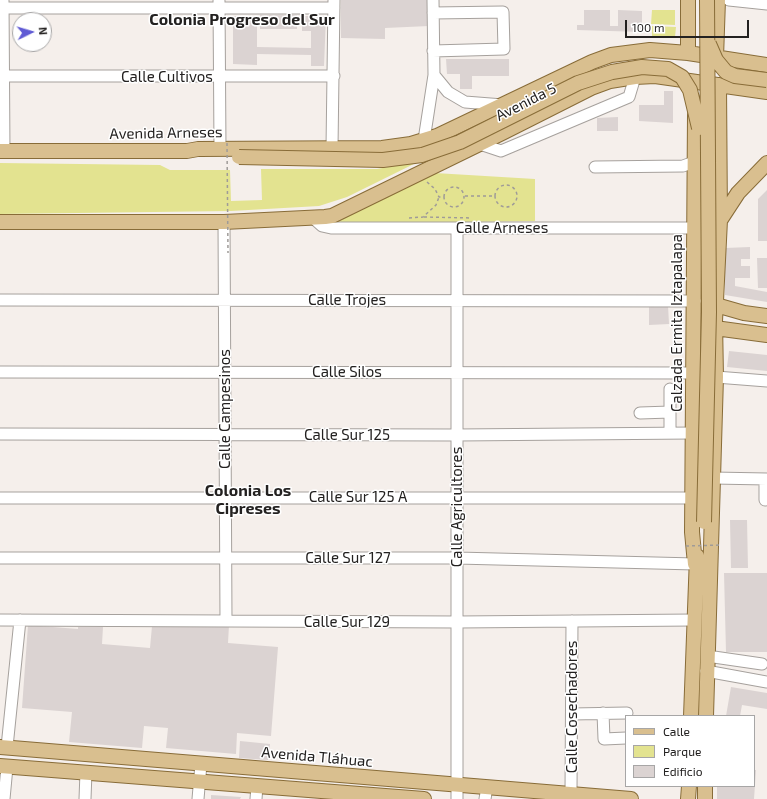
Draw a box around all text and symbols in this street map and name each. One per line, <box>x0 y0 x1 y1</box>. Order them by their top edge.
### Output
district label: Colonia Progreso del Sur <box>149 10 335 30</box>
north arrow <box>12 12 52 52</box>
scale bar <box>627 12 751 38</box>
text: 100 m <box>632 20 664 34</box>
text: N <box>37 26 50 36</box>
street label: Calle Cultivos <box>121 68 213 86</box>
street label: Avenida 5 <box>493 79 559 125</box>
street label: Avenida Arneses <box>109 123 223 143</box>
street label: Calle Arneses <box>456 219 548 237</box>
street label: Calzada Ermita Iztapalapa <box>668 234 686 412</box>
street label: Calle Trojes <box>308 291 386 309</box>
street label: Calle Campesinos <box>216 349 234 469</box>
street label: Calle Silos <box>312 363 382 381</box>
street label: Calle Sur 125 <box>304 426 390 444</box>
street label: Calle Agricultores <box>448 447 466 567</box>
district label: Colonia Los Cipreses <box>205 481 291 519</box>
street label: Calle Sur 125 A <box>309 488 407 506</box>
street label: Calle Sur 127 <box>305 549 391 567</box>
street label: Calle Sur 129 <box>304 613 390 631</box>
street label: Calle Cosechadores <box>563 641 581 773</box>
legend <box>625 715 755 787</box>
text: Calle <box>663 724 690 738</box>
street label: Avenida Tláhuac <box>261 743 373 771</box>
text: Parque <box>663 744 701 758</box>
text: Edificio <box>663 764 703 778</box>

